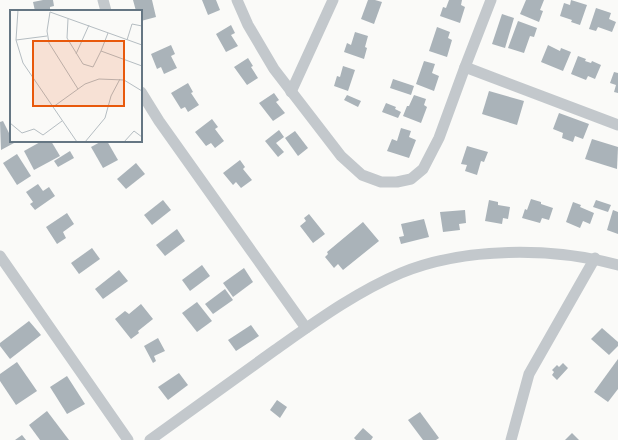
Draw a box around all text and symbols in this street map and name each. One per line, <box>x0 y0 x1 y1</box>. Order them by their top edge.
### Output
inset map <box>10 10 142 142</box>

